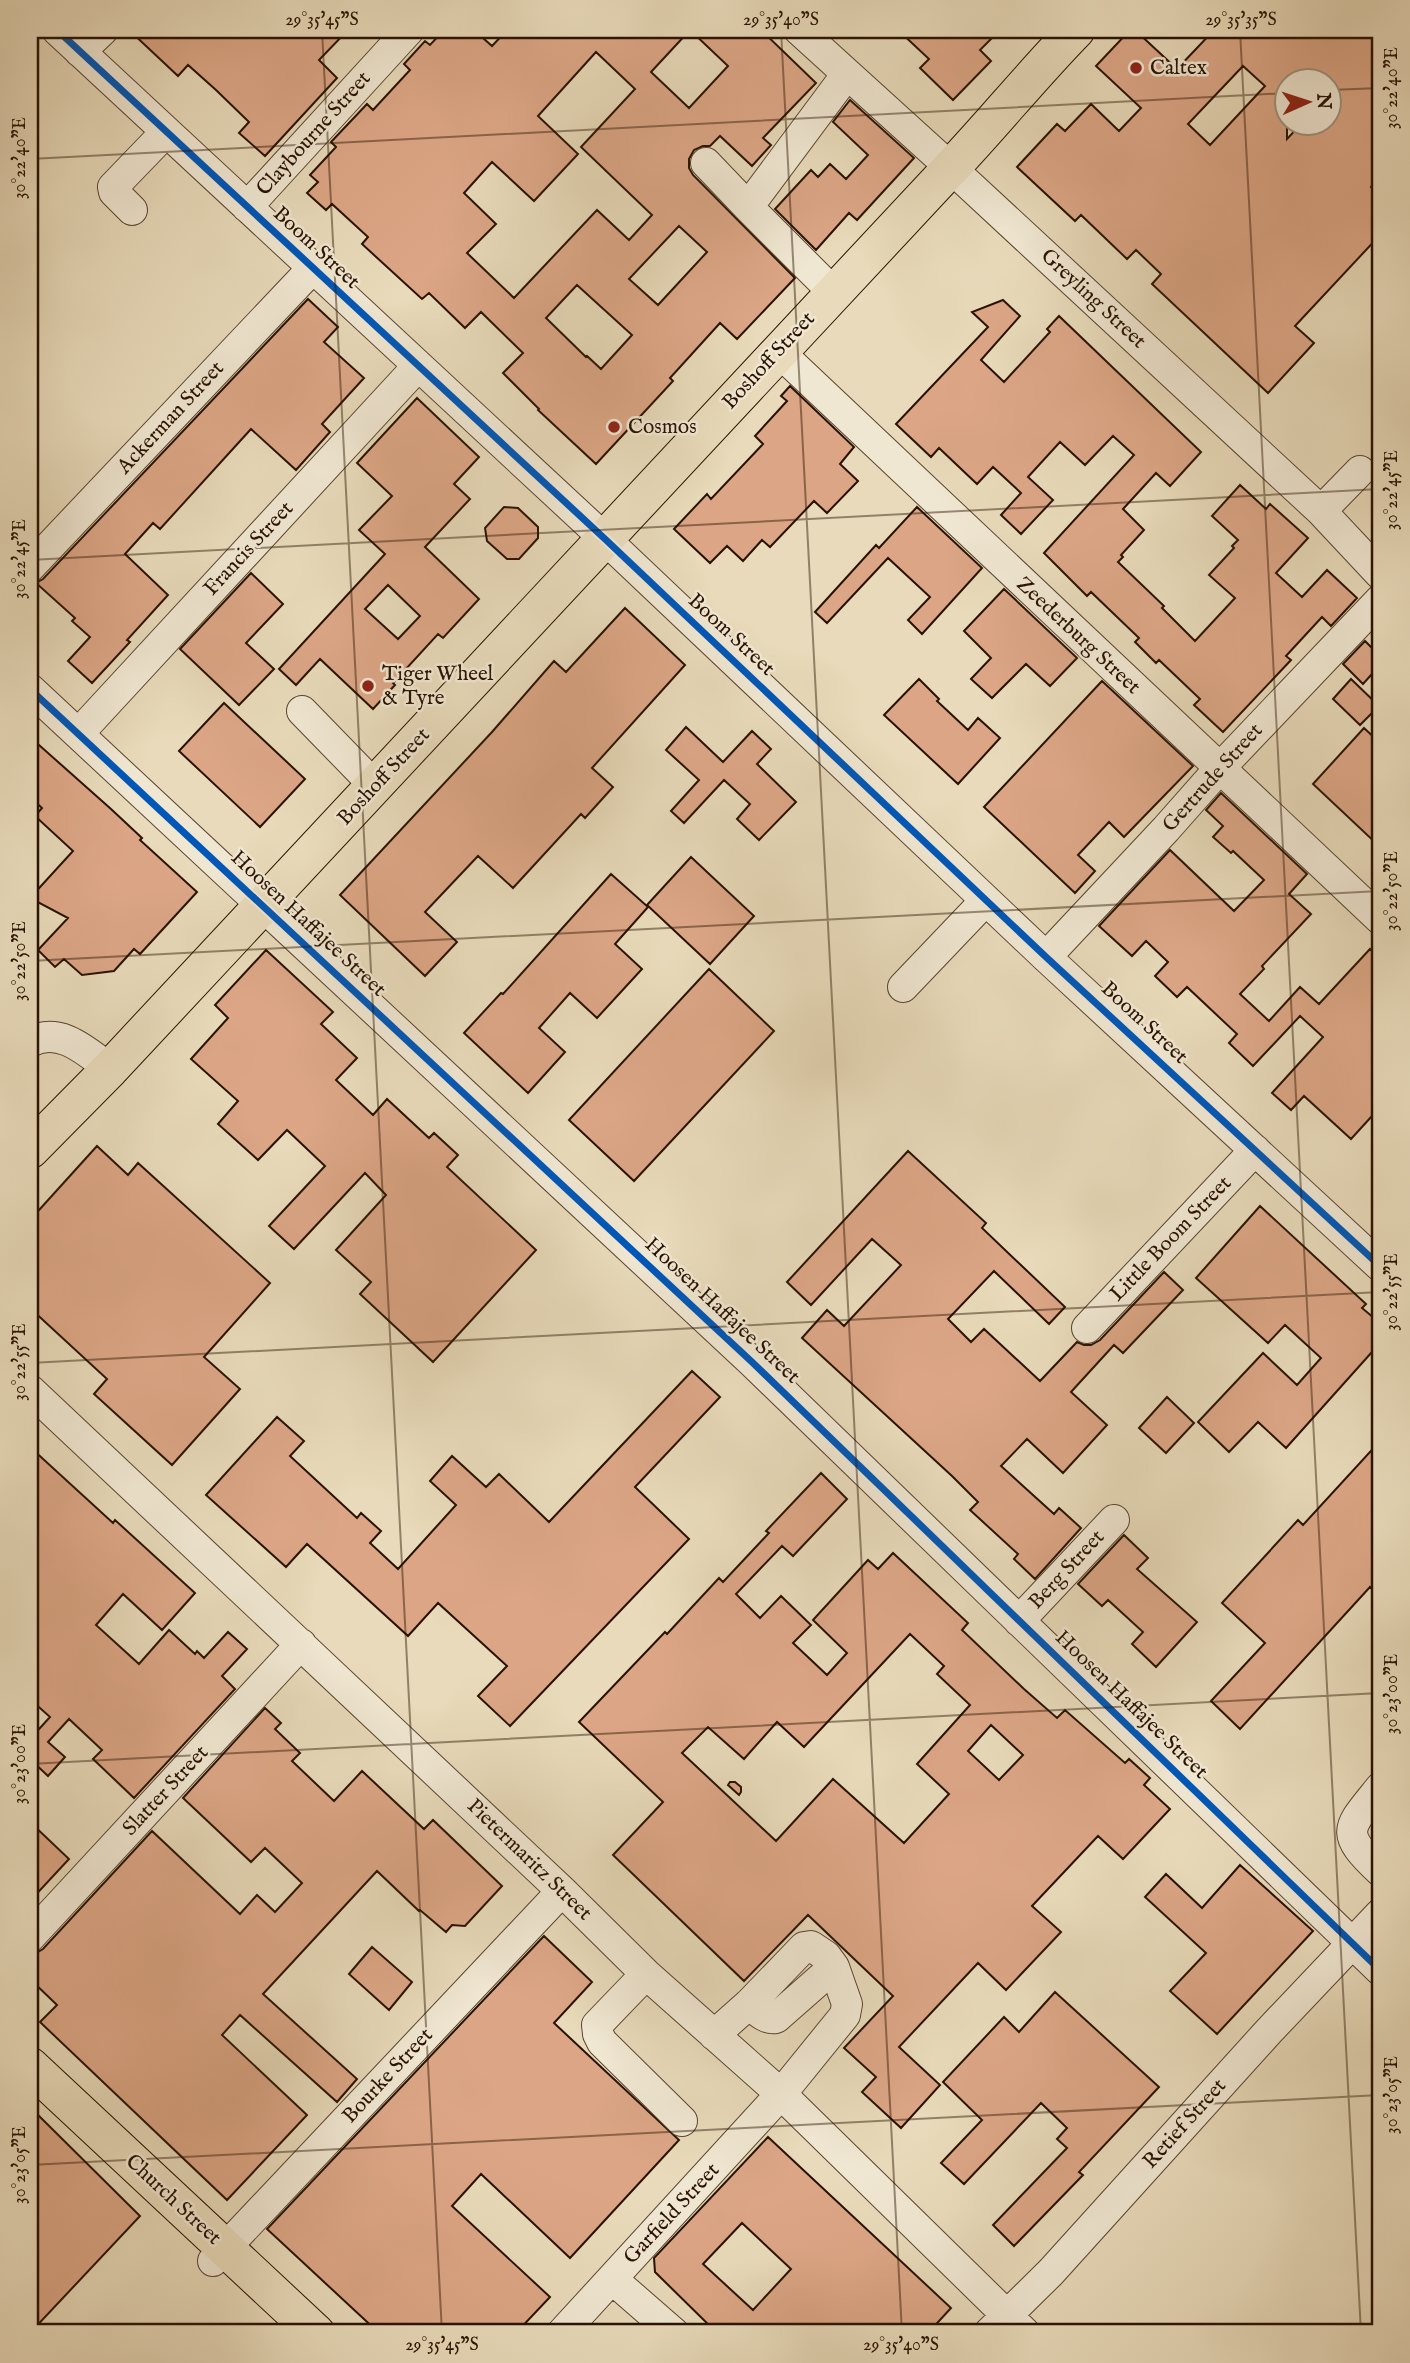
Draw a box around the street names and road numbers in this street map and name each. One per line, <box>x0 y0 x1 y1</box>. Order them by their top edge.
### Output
street label: Claybourne Street <box>251 66 377 202</box>
street label: Boom Street <box>267 201 365 295</box>
street label: Greyling Street <box>1034 243 1152 355</box>
street label: Boshoff Street <box>717 306 821 416</box>
street label: Ackerman Street <box>111 356 230 481</box>
street label: Francis Street <box>198 496 300 602</box>
street label: Zeederburg Street <box>1010 571 1146 701</box>
street label: Boom Street <box>682 588 780 682</box>
street label: Gertrude Street <box>1157 718 1269 838</box>
street label: Boshoff Street <box>332 722 436 832</box>
street label: Hoosen Haffajee Street <box>225 845 391 1003</box>
street label: Boom Street <box>1095 976 1193 1070</box>
street label: Little Boom Street <box>1104 1171 1238 1307</box>
street label: Hoosen Haffajee Street <box>639 1232 805 1390</box>
street label: Berg Street <box>1023 1524 1111 1616</box>
street label: Hoosen Haffajee Street <box>1049 1625 1213 1785</box>
street label: Slatter Street <box>117 1740 215 1842</box>
street label: Pietermaritz Street <box>461 1793 597 1927</box>
street label: Bourke Street <box>337 2022 439 2130</box>
street label: Retief Street <box>1137 2073 1233 2175</box>
street label: Church Street <box>119 2149 227 2251</box>
street label: Garfield Street <box>618 2158 726 2270</box>

